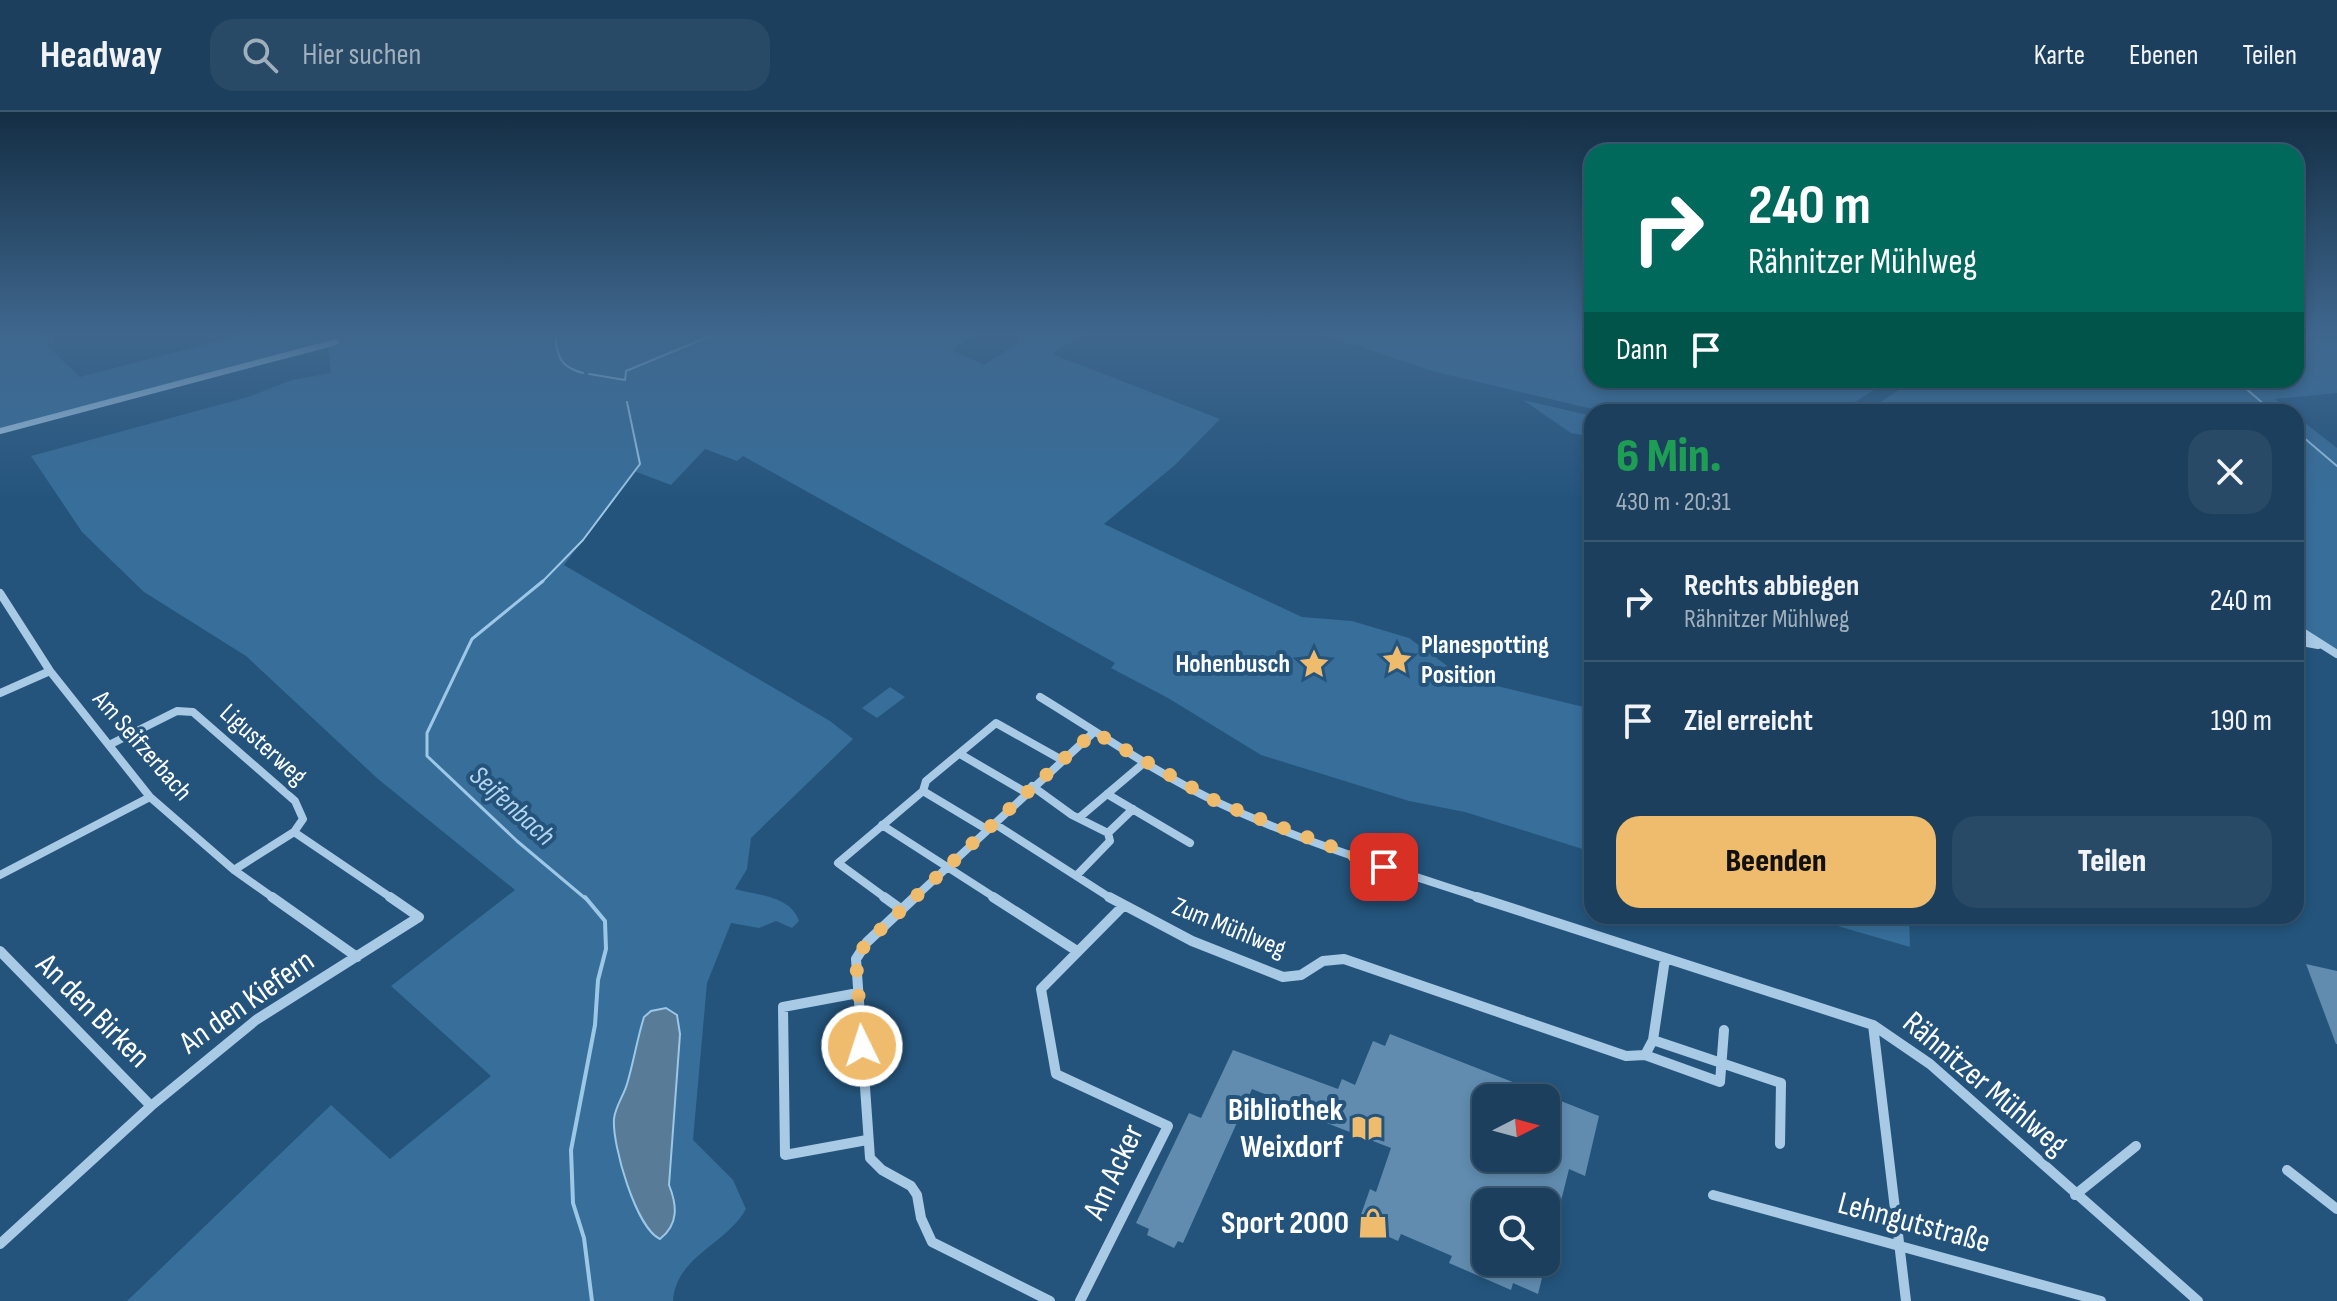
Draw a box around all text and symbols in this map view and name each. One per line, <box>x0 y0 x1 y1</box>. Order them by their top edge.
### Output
search box <box>210 19 770 91</box>
text: Headway <box>40 33 162 78</box>
icon: search <box>238 33 282 77</box>
text: Hier suchen <box>302 37 421 73</box>
text: Karte <box>2034 39 2085 72</box>
text: Ebenen <box>2129 39 2199 72</box>
text: Teilen <box>2243 39 2297 72</box>
text: 240 m <box>1748 173 1871 240</box>
icon: right <box>1616 176 1720 280</box>
text: Rähnitzer Mühlweg <box>1748 241 1977 284</box>
icon: arrive <box>1684 328 1728 372</box>
text: Dann <box>1616 332 1668 368</box>
text: 6 Min. <box>1616 428 1722 485</box>
button: close <box>2188 430 2272 514</box>
text: 430 m · 20:31 <box>1616 487 1731 518</box>
text: Rechts abbiegen <box>1684 568 1859 604</box>
icon: right <box>1616 579 1660 623</box>
text: 240 m <box>2210 583 2272 619</box>
text: Rähnitzer Mühlweg <box>1684 604 1850 635</box>
place label: Planespotting Position <box>1421 630 1549 691</box>
place icon: Planespotting Position <box>1380 643 1414 677</box>
place icon: Hohenbusch <box>1297 647 1331 681</box>
place label: Hohenbusch <box>1175 649 1290 680</box>
street label: Am Seifzerbach <box>85 684 198 807</box>
street label: Ligusterweg <box>213 698 313 792</box>
icon: arrive <box>1616 699 1660 743</box>
text: Ziel erreicht <box>1684 703 1813 739</box>
text: 190 m <box>2211 703 2272 739</box>
water label: Seifenbach <box>463 759 562 853</box>
button: Beenden <box>1616 816 1936 908</box>
button: Teilen <box>1952 816 2272 908</box>
pin <box>1350 833 1418 901</box>
icon: arrive <box>1362 845 1406 889</box>
street label: Zum Mühlweg <box>1168 891 1290 965</box>
street label: An den Kiefern <box>171 941 322 1063</box>
street label: An den Birken <box>27 945 158 1076</box>
position arrow <box>820 1004 904 1088</box>
street label: Rähnitzer Mühlweg <box>1894 1004 2076 1164</box>
north arrow <box>1472 1084 1560 1172</box>
map controls <box>1472 1084 1560 1276</box>
place label: Bibliothek Weixdorf <box>1228 1091 1344 1167</box>
library icon: Bibliothek Weixdorf <box>1350 1111 1384 1145</box>
street label: Am Acker <box>1075 1118 1153 1227</box>
street label: Lehngutstraße <box>1834 1184 1994 1262</box>
button: search <box>1472 1188 1560 1276</box>
place label: Sport 2000 <box>1221 1204 1349 1243</box>
shop icon: Sport 2000 <box>1356 1206 1390 1240</box>

